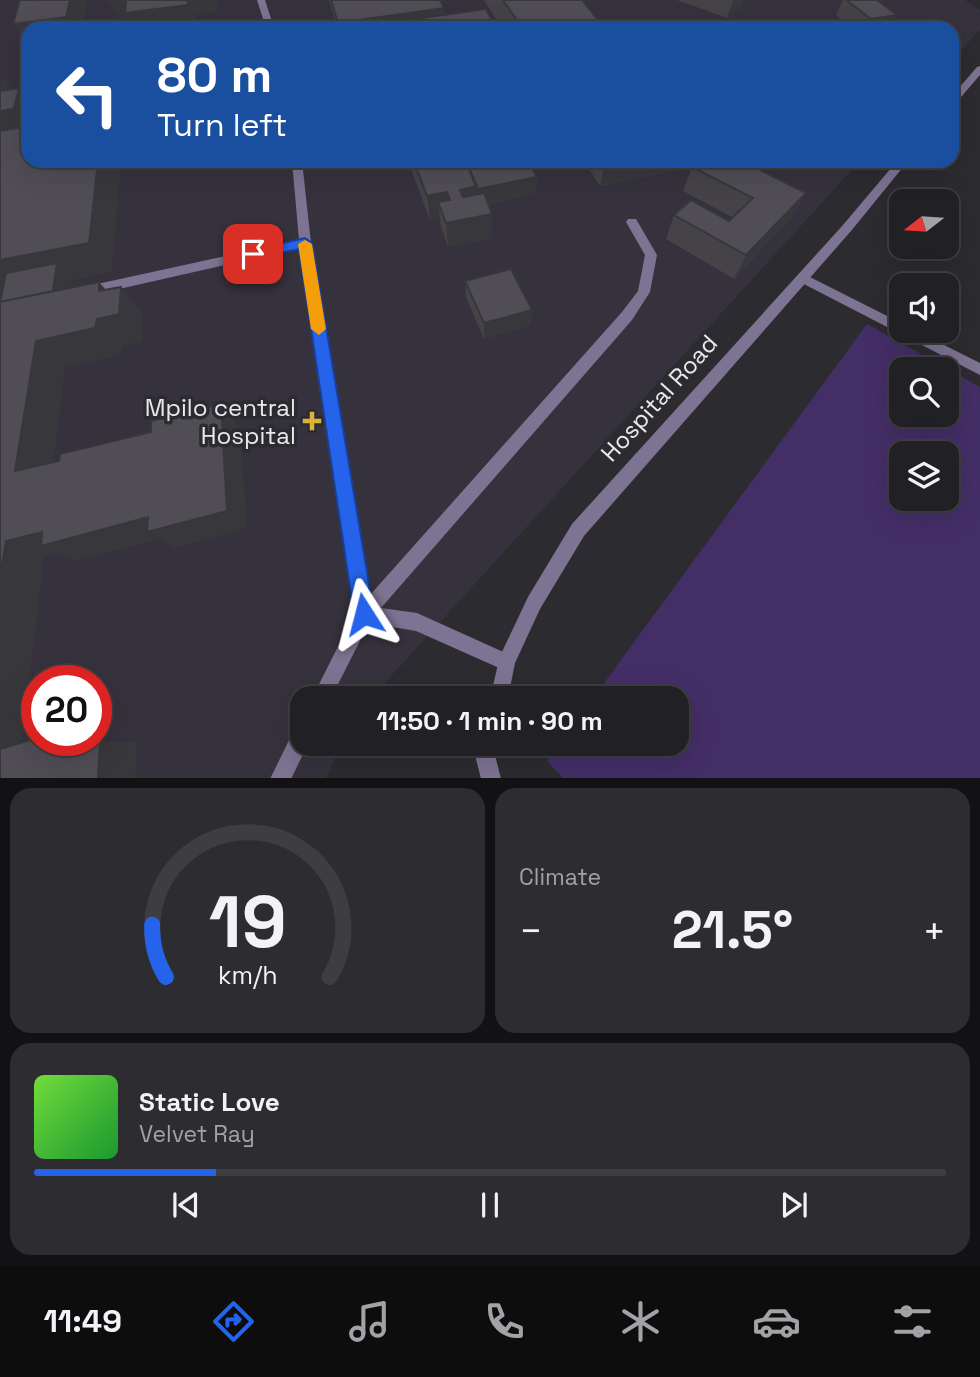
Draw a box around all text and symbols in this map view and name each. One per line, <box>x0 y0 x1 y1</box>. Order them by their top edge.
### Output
text: 80 m <box>157 44 272 106</box>
icon: left <box>42 49 133 140</box>
text: Turn left <box>157 105 287 145</box>
north arrow <box>889 189 959 259</box>
map controls <box>889 189 959 511</box>
pin <box>223 224 283 284</box>
icon: arrive <box>234 235 272 273</box>
button: sound <box>889 273 959 343</box>
street label: Hospital Road <box>594 328 724 468</box>
button: search <box>889 357 959 427</box>
place label: Mpilo central Hospital <box>145 392 296 451</box>
marker: Mpilo central Hospital <box>302 411 322 431</box>
button: layers <box>889 441 959 511</box>
position arrow <box>327 577 401 651</box>
speed limit sign: 20 <box>21 665 112 756</box>
text: 11:50 · 1 min · 90 m <box>376 704 603 738</box>
text: Climate <box>519 862 601 892</box>
text: 19 <box>209 875 286 968</box>
text: 21.5° <box>672 897 793 963</box>
text: − <box>519 907 543 955</box>
text: + <box>922 907 946 955</box>
text: km/h <box>218 958 277 990</box>
text: Static Love <box>139 1085 280 1119</box>
text: Velvet Ray <box>139 1119 255 1149</box>
icon: previous <box>167 1186 205 1224</box>
icon: pause <box>471 1186 509 1224</box>
icon: next <box>775 1186 813 1224</box>
icon: directions <box>209 1297 258 1346</box>
icon: music <box>345 1297 394 1346</box>
icon: phone <box>480 1297 529 1346</box>
icon: climate <box>616 1297 665 1346</box>
icon: car <box>752 1297 801 1346</box>
icon: filters <box>888 1297 937 1346</box>
text: 11:49 <box>43 1301 122 1341</box>

